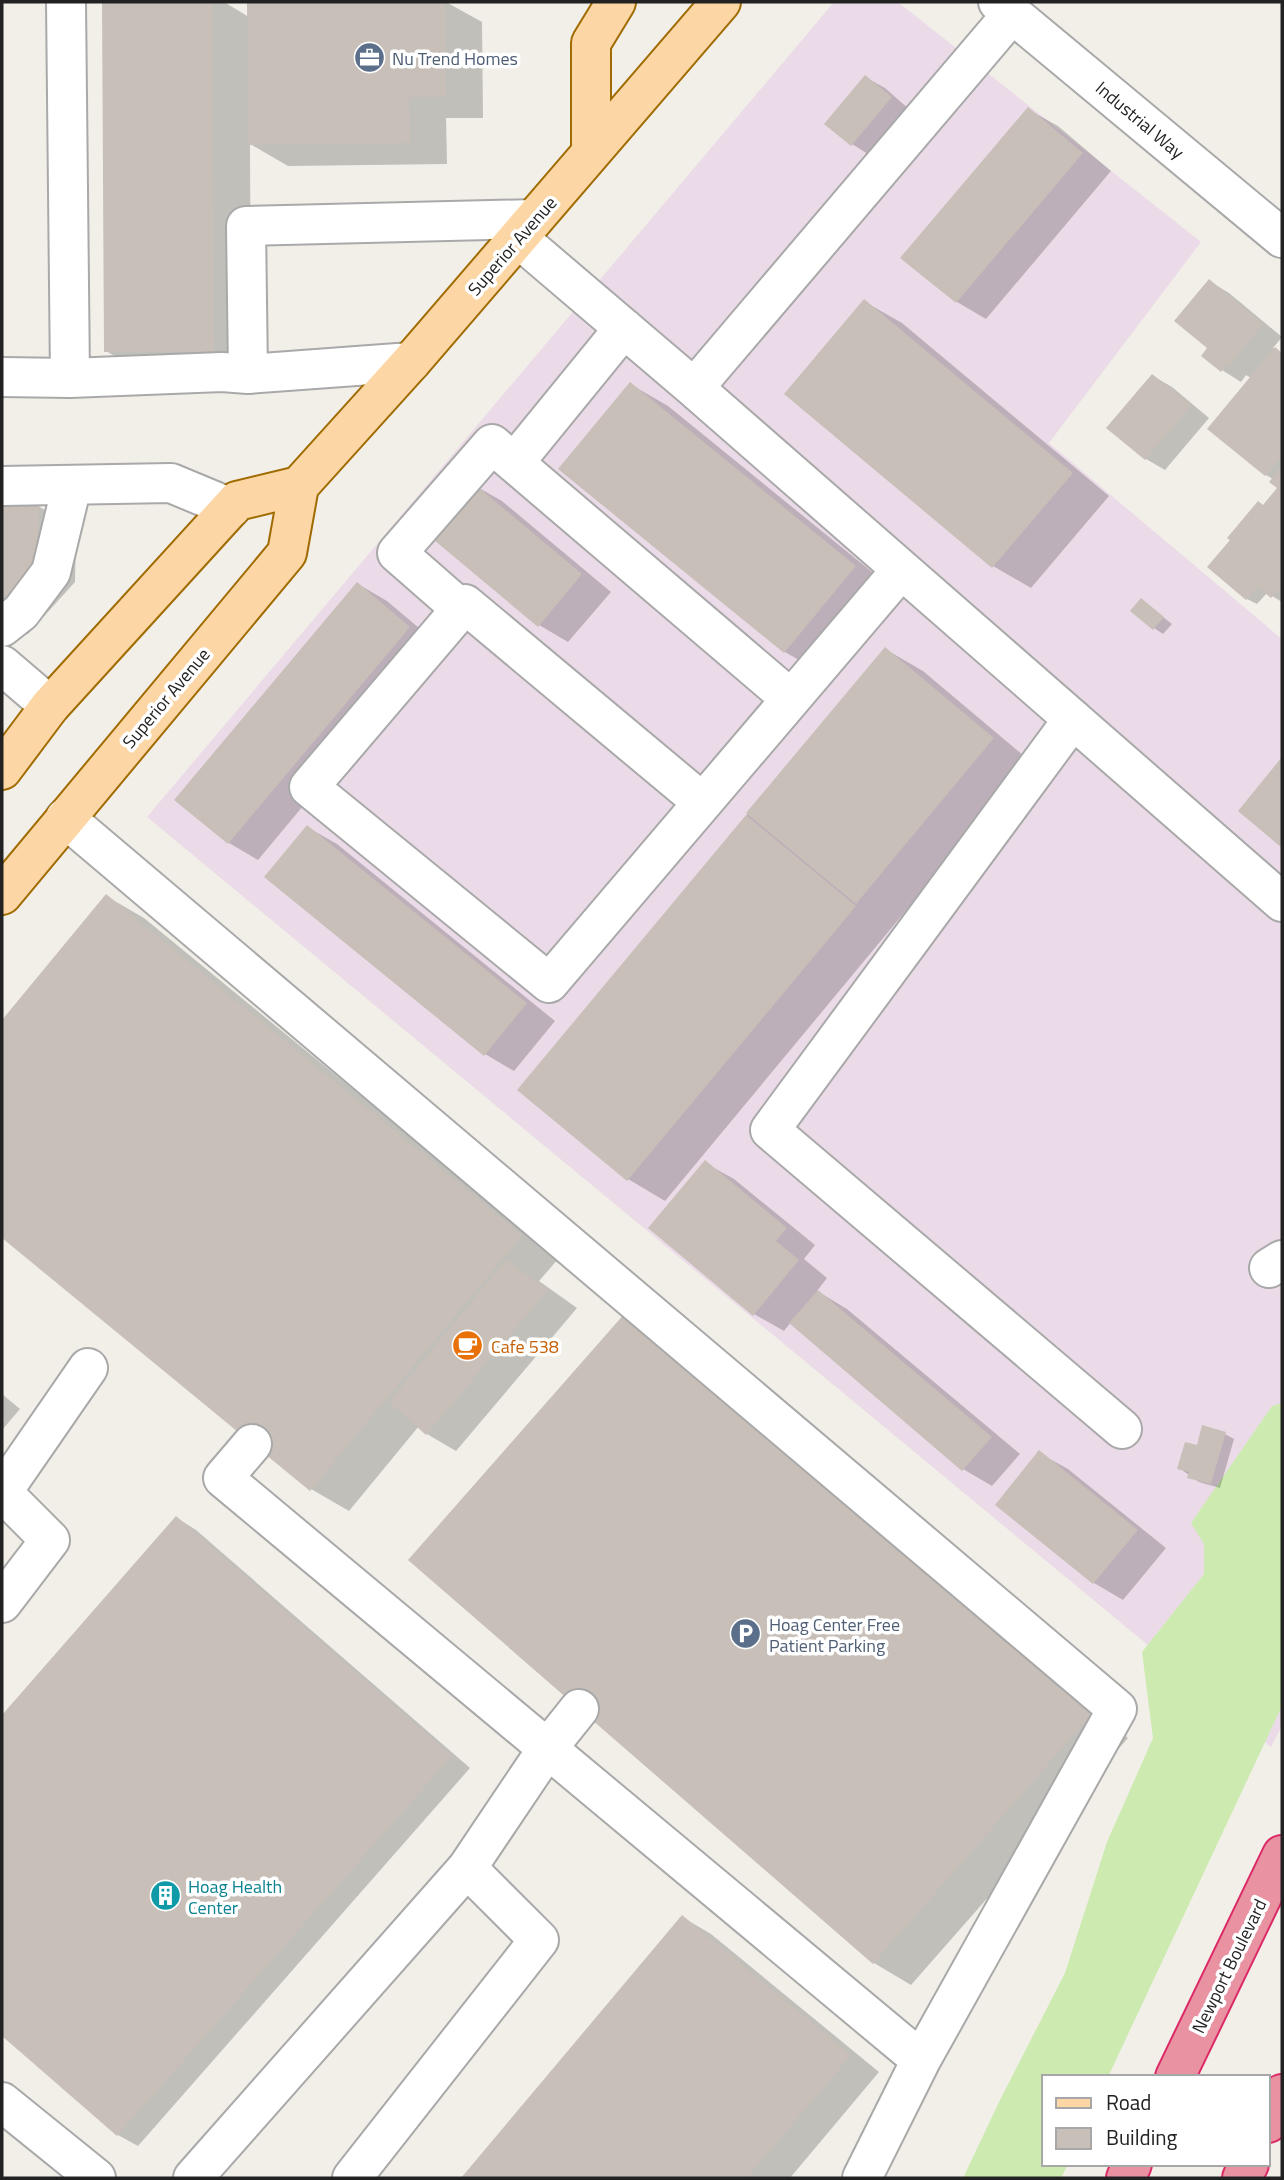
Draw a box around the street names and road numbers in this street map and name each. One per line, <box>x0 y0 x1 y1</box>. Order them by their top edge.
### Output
street label: Industrial Way <box>1090 75 1190 165</box>
street label: Superior Avenue <box>461 190 563 302</box>
street label: Superior Avenue <box>116 642 216 754</box>
street label: Newport Boulevard <box>1185 1894 1273 2038</box>

